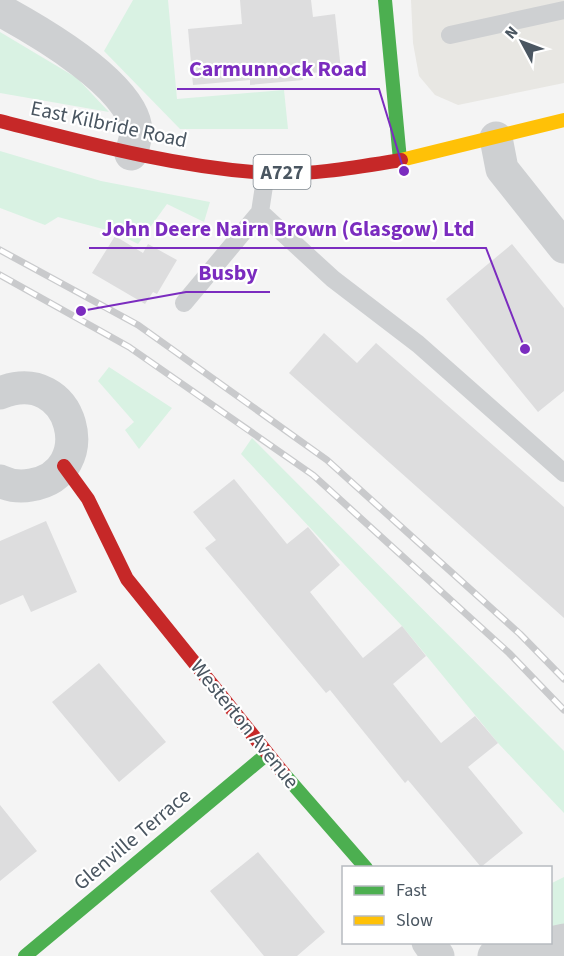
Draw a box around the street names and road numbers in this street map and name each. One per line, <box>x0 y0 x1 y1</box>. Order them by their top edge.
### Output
street label: East Kilbride Road <box>28 93 190 155</box>
road number: A727 <box>254 155 310 189</box>
street label: Westerton Avenue <box>183 653 307 795</box>
street label: Glenville Terrace <box>67 781 197 897</box>

